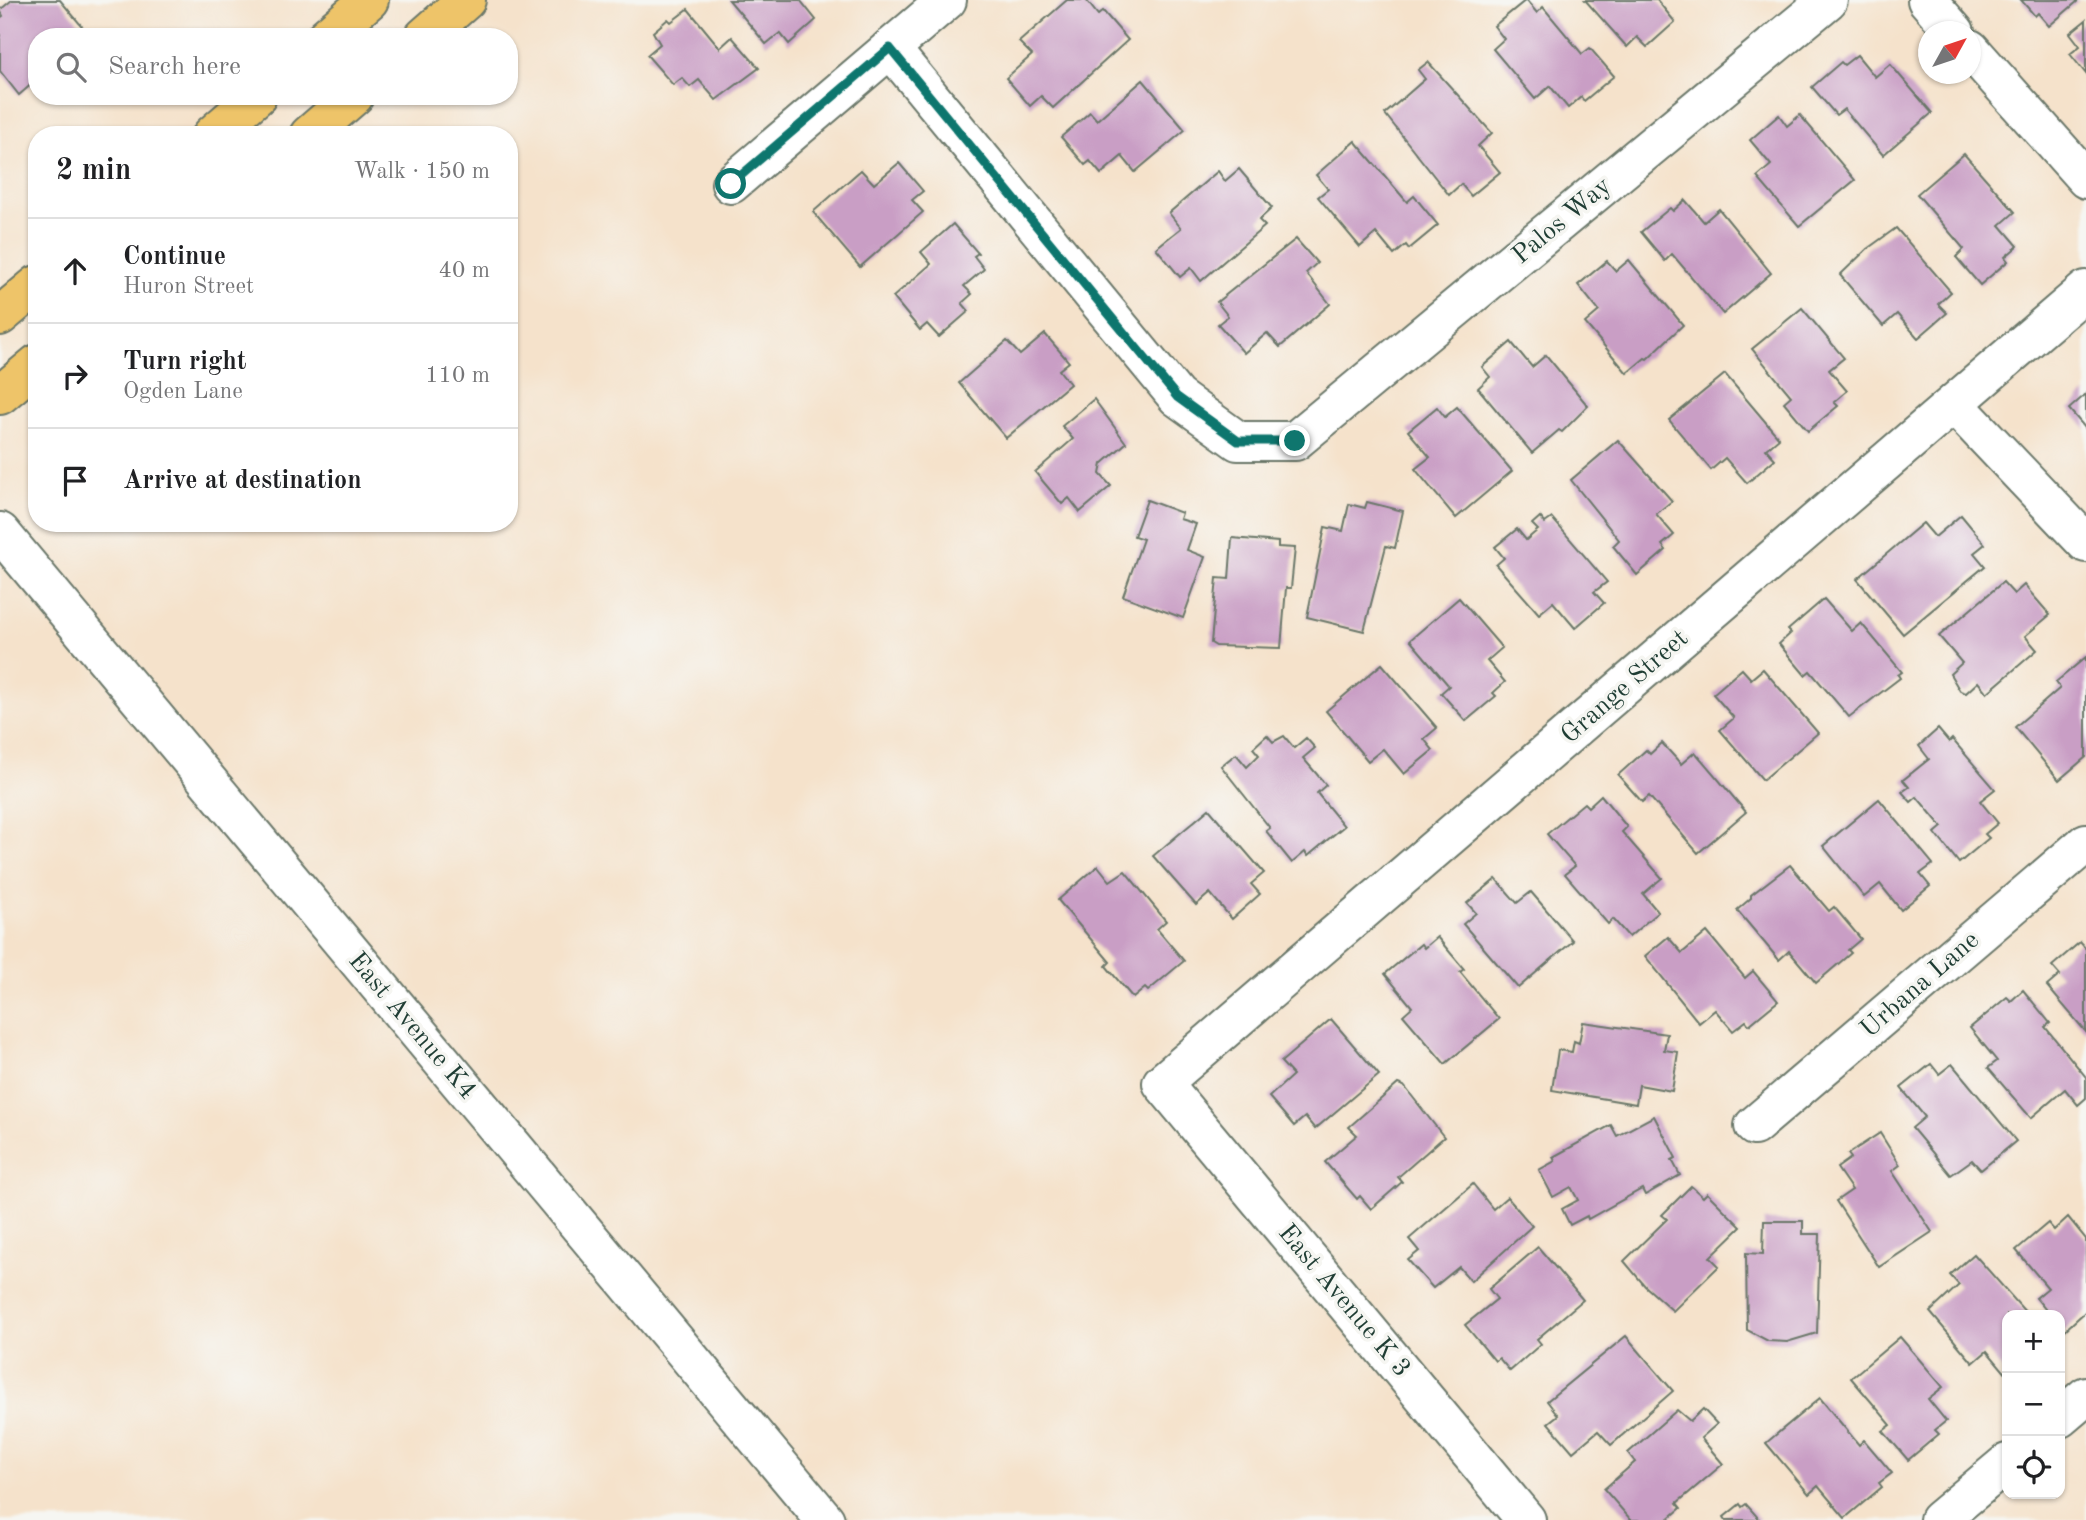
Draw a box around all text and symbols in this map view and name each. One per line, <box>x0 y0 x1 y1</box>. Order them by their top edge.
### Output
north arrow <box>1918 21 1981 84</box>
search box <box>28 28 518 105</box>
icon: search <box>52 48 90 86</box>
text: Search here <box>108 54 241 80</box>
text: 2 min <box>56 156 131 186</box>
text: Walk · 150 m <box>354 160 490 183</box>
route start <box>715 168 746 199</box>
street label: Palos Way <box>1508 172 1616 269</box>
text: Continue <box>123 244 226 270</box>
icon: ahead <box>56 252 94 290</box>
text: 40 m <box>439 259 490 282</box>
text: Huron Street <box>123 275 254 298</box>
text: Turn right <box>123 349 246 375</box>
icon: right <box>56 357 94 395</box>
text: 110 m <box>425 364 490 387</box>
text: Ogden Lane <box>123 380 243 403</box>
route end <box>1279 425 1310 456</box>
icon: arrive <box>56 462 94 500</box>
text: Arrive at destination <box>123 468 362 494</box>
street label: Grange Street <box>1557 625 1693 749</box>
street label: Urbana Lane <box>1856 927 1984 1043</box>
street label: East Avenue K4 <box>343 948 481 1104</box>
street label: East Avenue K 3 <box>1273 1220 1415 1382</box>
map controls <box>2002 1310 2065 1499</box>
button: + <box>2002 1310 2065 1373</box>
button: − <box>2002 1373 2065 1436</box>
button: locate <box>2002 1436 2065 1499</box>

